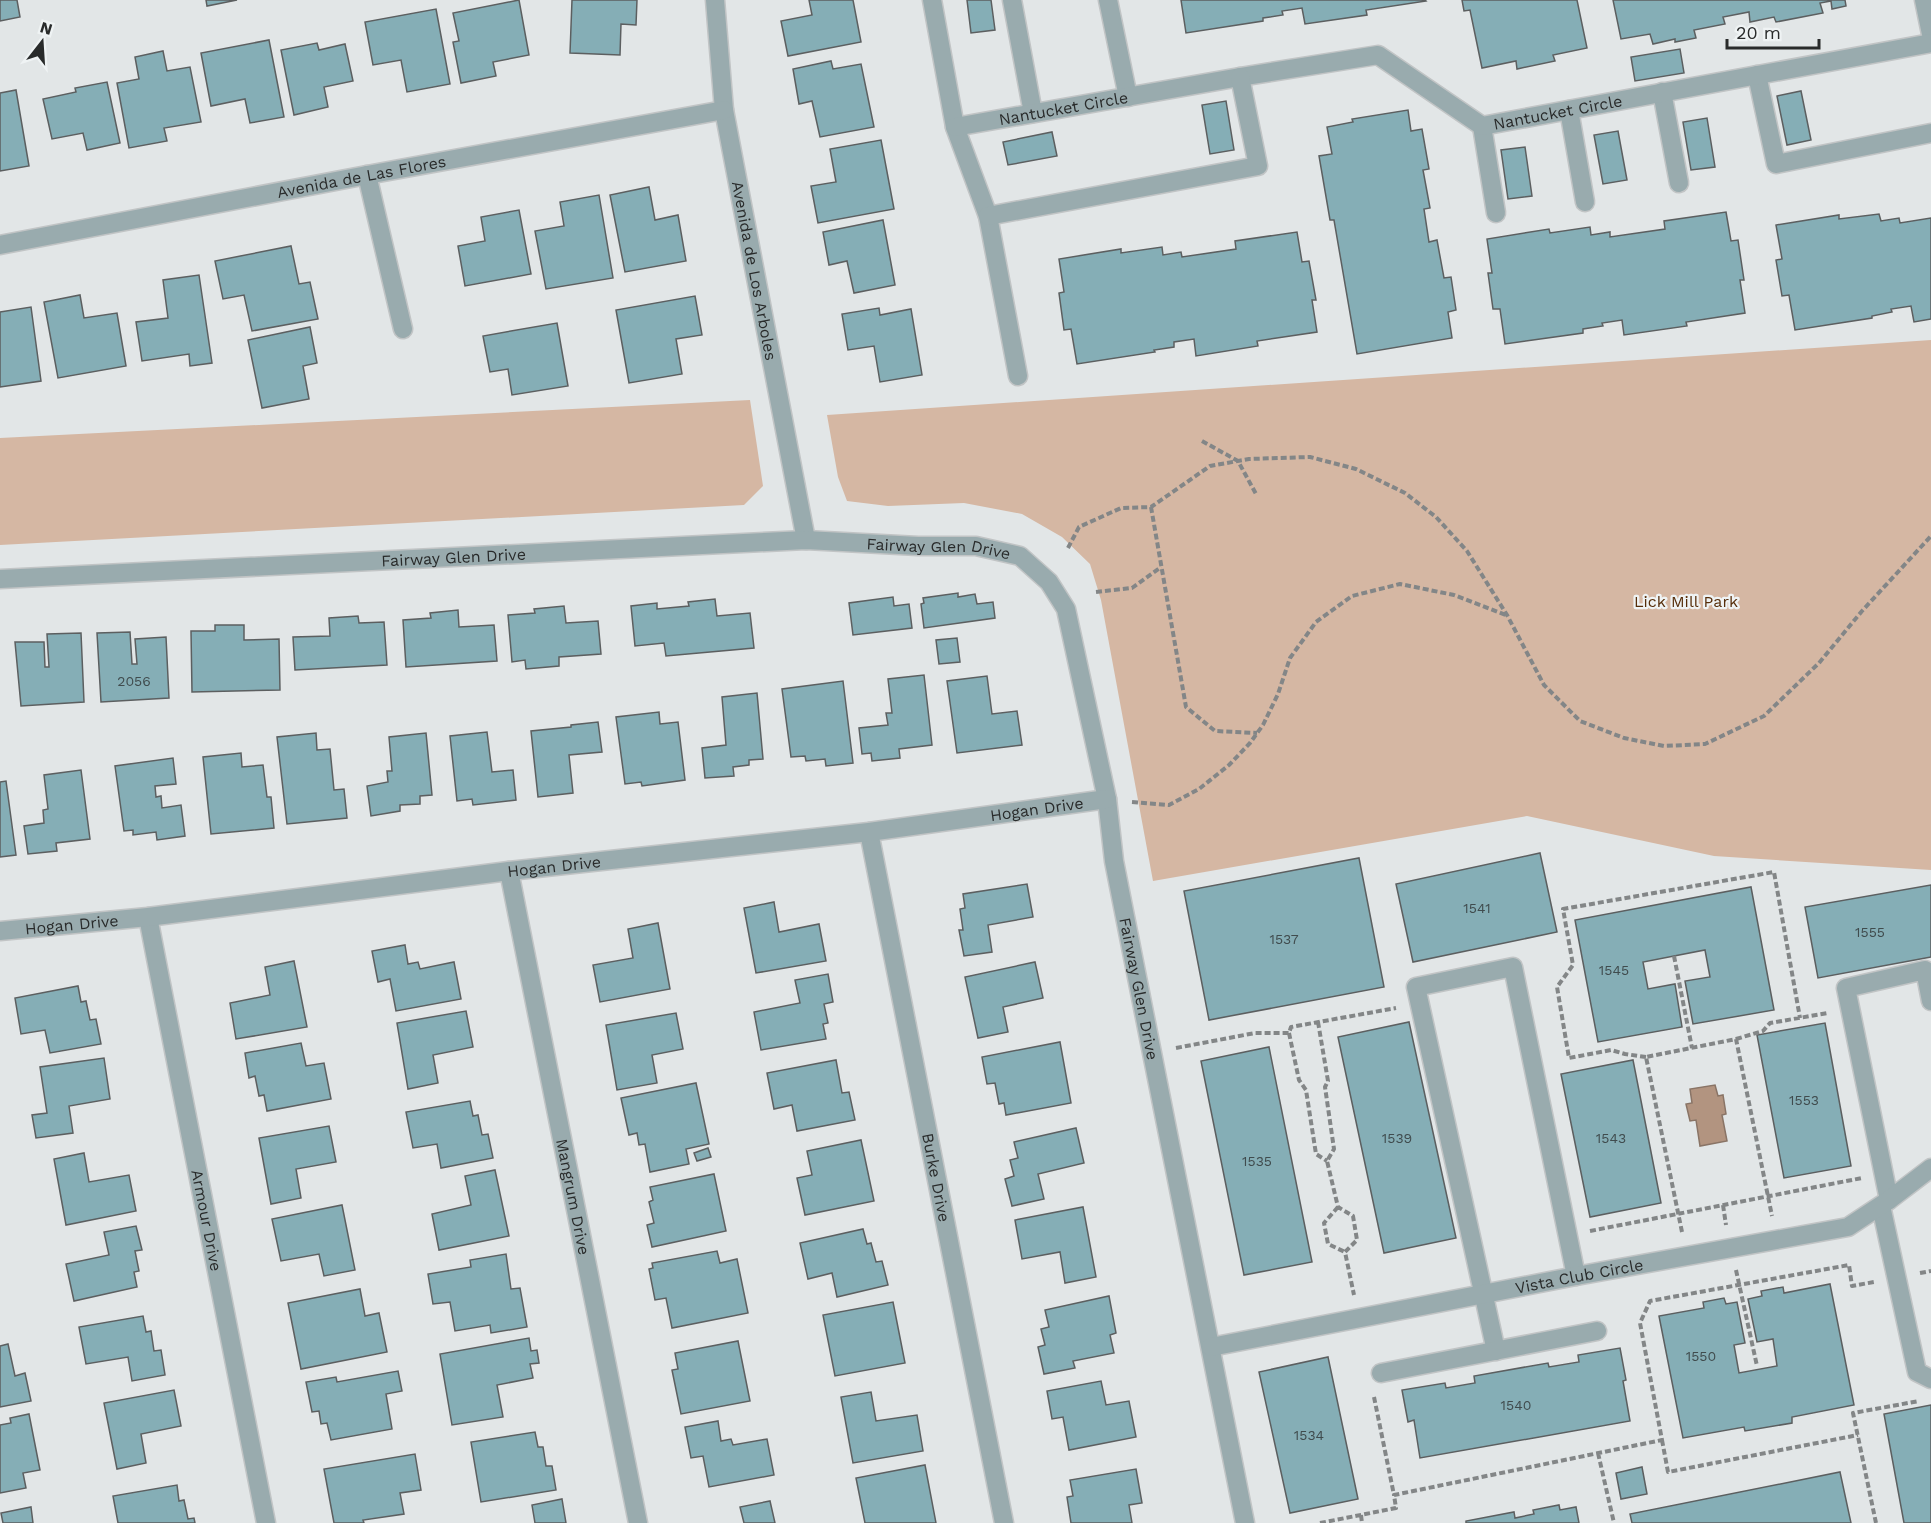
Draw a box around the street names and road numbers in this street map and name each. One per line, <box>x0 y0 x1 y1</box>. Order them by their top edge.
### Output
street label: Nantucket Circle <box>997 87 1129 129</box>
street label: Nantucket Circle <box>1492 91 1624 133</box>
street label: Avenida de Las Flores <box>275 151 448 201</box>
street label: Avenida de Los Arboles <box>728 179 781 362</box>
street label: Fairway Glen Drive <box>866 534 1013 563</box>
street label: Fairway Glen Drive <box>381 544 526 570</box>
street label: Hogan Drive <box>989 793 1085 825</box>
street label: Hogan Drive <box>506 852 602 881</box>
street label: Hogan Drive <box>24 910 119 938</box>
street label: Fairway Glen Drive <box>1116 916 1163 1062</box>
street label: Burke Drive <box>919 1131 954 1224</box>
street label: Mangrum Drive <box>553 1137 594 1256</box>
street label: Armour Drive <box>188 1168 226 1273</box>
street label: Vista Club Circle <box>1514 1255 1645 1297</box>

